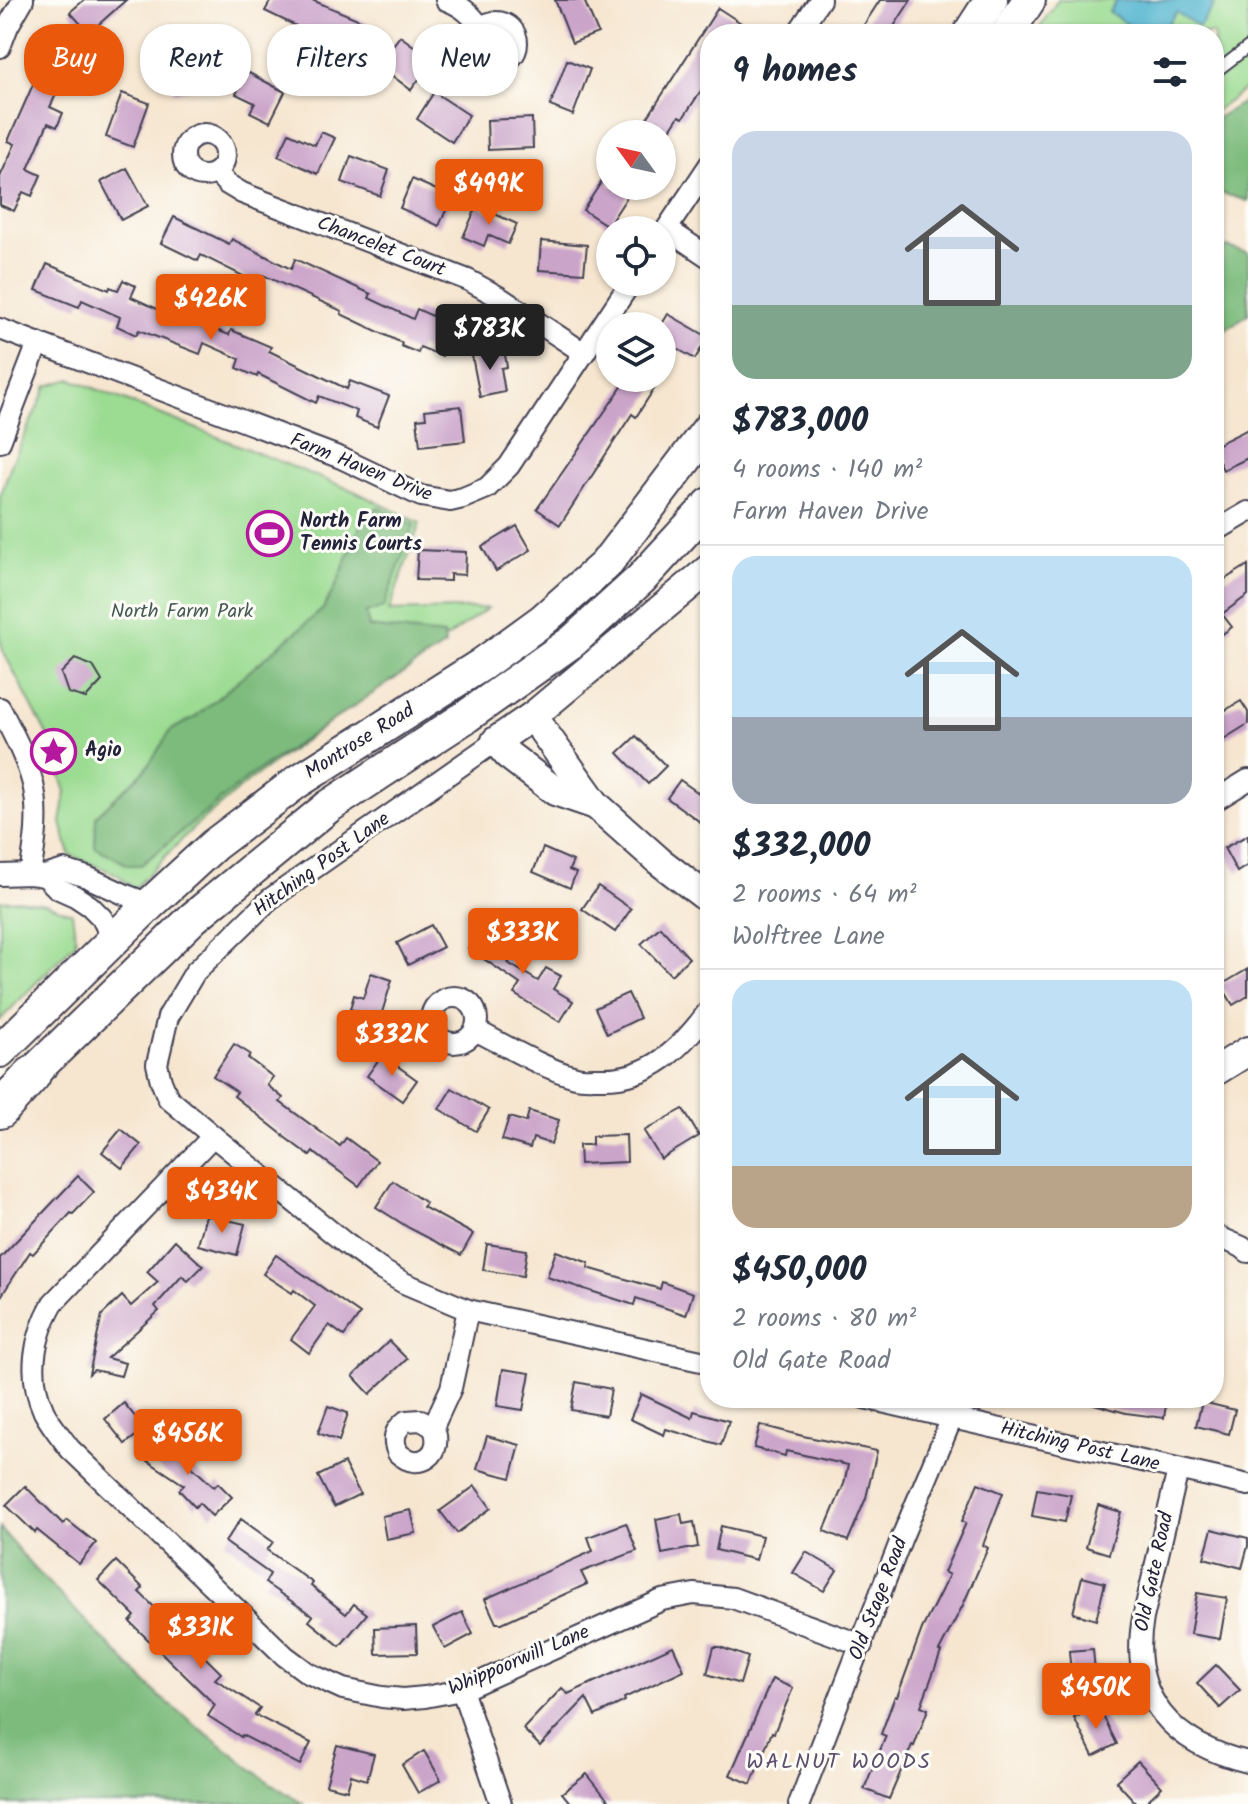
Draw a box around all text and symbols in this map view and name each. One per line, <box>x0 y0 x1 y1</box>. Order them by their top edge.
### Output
chip: Buy <box>24 24 124 96</box>
chip: Rent <box>140 24 251 96</box>
chip: Filters <box>267 24 396 96</box>
chip: New <box>412 24 518 96</box>
text: 9 homes <box>732 45 857 99</box>
icon: filters <box>1148 50 1192 94</box>
north arrow <box>596 120 676 200</box>
map controls <box>596 120 676 392</box>
pin: $499K <box>433 159 545 227</box>
text: $499K <box>453 164 525 206</box>
icon: home <box>890 183 1034 327</box>
street label: Chancelet Court <box>312 208 450 286</box>
button: locate <box>596 216 676 296</box>
pin: $426K <box>155 274 267 342</box>
text: $426K <box>174 279 248 321</box>
pin: $783K <box>434 304 546 372</box>
text: $783K <box>454 309 526 351</box>
button: layers <box>596 312 676 392</box>
text: $783,000 <box>732 395 868 449</box>
street label: Farm Haven Drive <box>285 425 437 511</box>
text: 4 rooms · 140 m² <box>732 449 922 491</box>
text: Farm Haven Drive <box>732 491 928 533</box>
place label: North Farm Tennis Courts <box>300 506 422 561</box>
sports icon: North Farm Tennis Courts <box>245 509 293 557</box>
park label: North Farm Park <box>111 596 254 628</box>
icon: home <box>890 608 1034 752</box>
street label: Montrose Road <box>299 695 422 789</box>
place icon: Agio <box>30 727 78 775</box>
place label: Agio <box>85 735 122 767</box>
street label: Hitching Post Lane <box>247 804 397 926</box>
text: $332,000 <box>732 820 870 874</box>
text: 2 rooms · 64 m² <box>732 874 916 916</box>
pin: $333K <box>467 908 579 976</box>
text: $333K <box>486 913 560 955</box>
text: Wolftree Lane <box>732 916 885 958</box>
pin: $332K <box>336 1010 448 1078</box>
text: $332K <box>355 1015 429 1057</box>
icon: home <box>890 1032 1034 1176</box>
pin: $434K <box>166 1167 278 1235</box>
text: $434K <box>185 1172 259 1214</box>
text: $450,000 <box>732 1244 867 1298</box>
text: 2 rooms · 80 m² <box>732 1298 916 1340</box>
text: Old Gate Road <box>732 1340 890 1382</box>
pin: $456K <box>132 1409 244 1477</box>
street label: Hitching Post Lane <box>997 1413 1163 1481</box>
text: $456K <box>152 1414 224 1456</box>
street label: Old Gate Road <box>1127 1508 1184 1635</box>
street label: Old Stage Road <box>841 1532 918 1665</box>
pin: $331K <box>145 1603 257 1671</box>
text: $331K <box>167 1608 235 1650</box>
street label: Whippoorwill Lane <box>443 1617 595 1705</box>
pin: $450K <box>1040 1663 1152 1731</box>
text: $450K <box>1060 1668 1132 1710</box>
district label: WALNUT WOODS <box>746 1745 932 1780</box>

